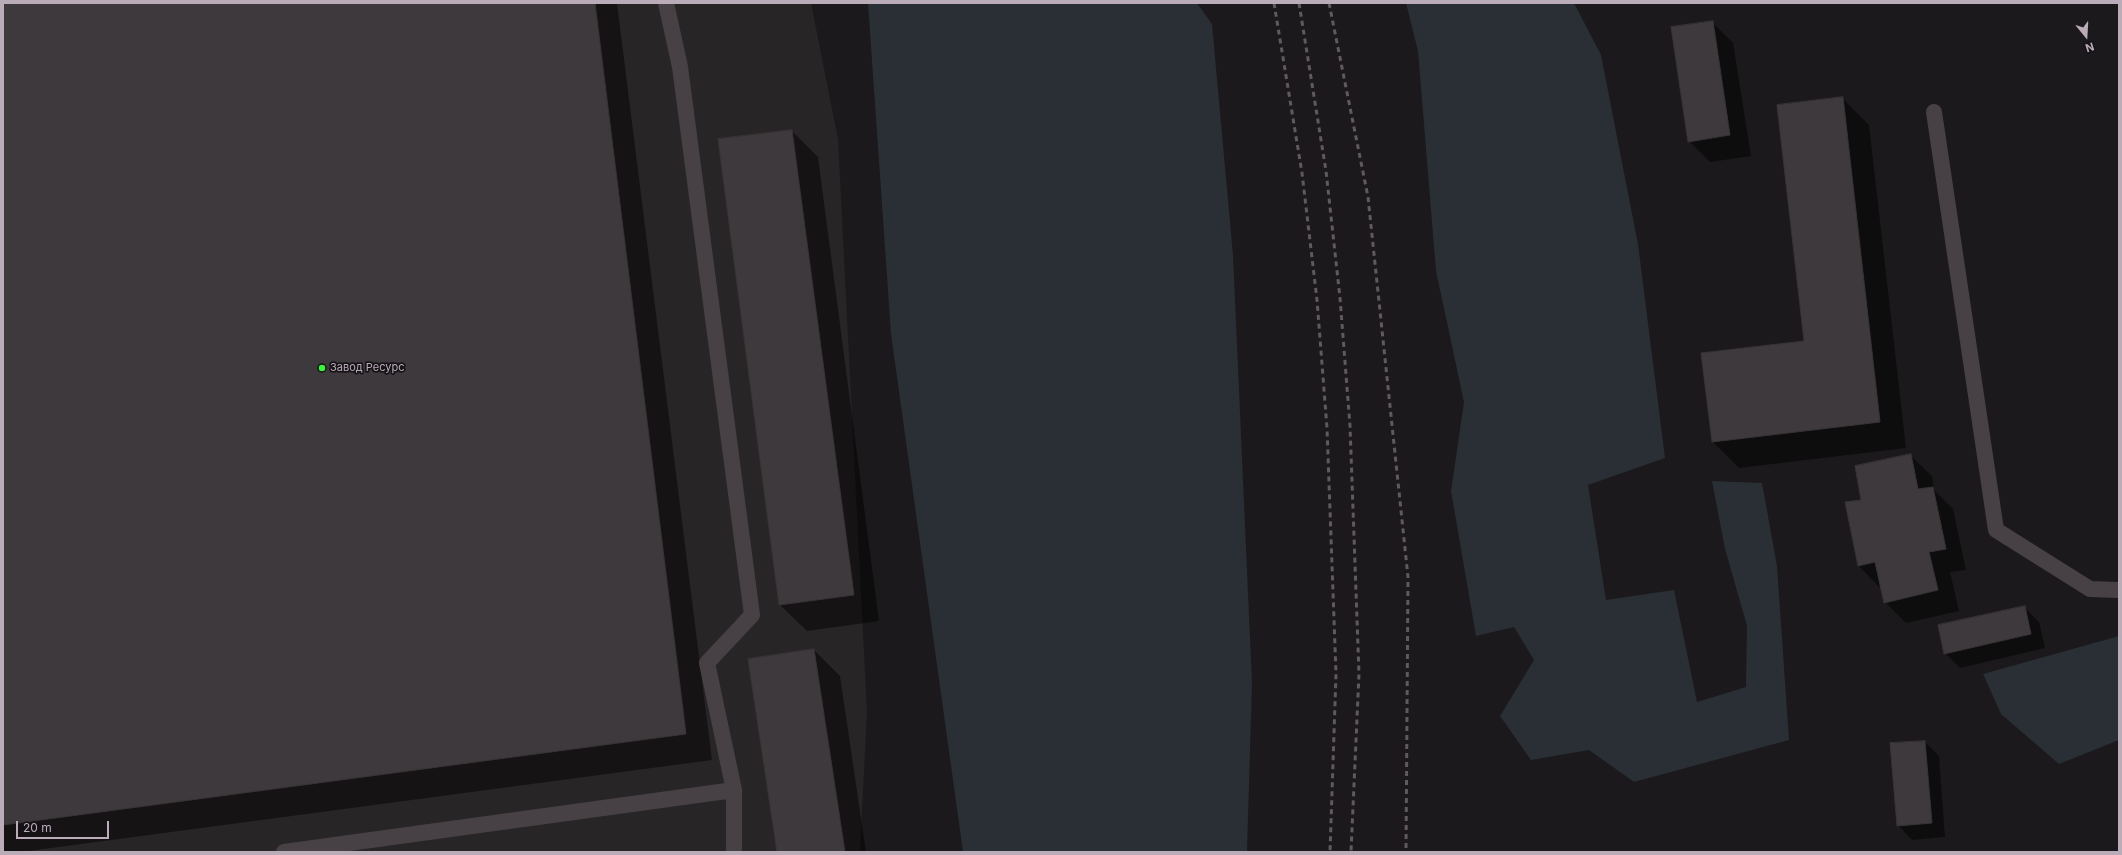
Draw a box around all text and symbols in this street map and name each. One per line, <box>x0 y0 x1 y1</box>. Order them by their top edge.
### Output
north arrow <box>2066 16 2106 56</box>
text: N <box>2084 39 2096 55</box>
place label: Завод Ресурс <box>330 361 404 375</box>
marker: Завод Ресурс <box>317 363 327 373</box>
scale bar <box>18 813 111 839</box>
text: 20 m <box>23 820 52 835</box>

